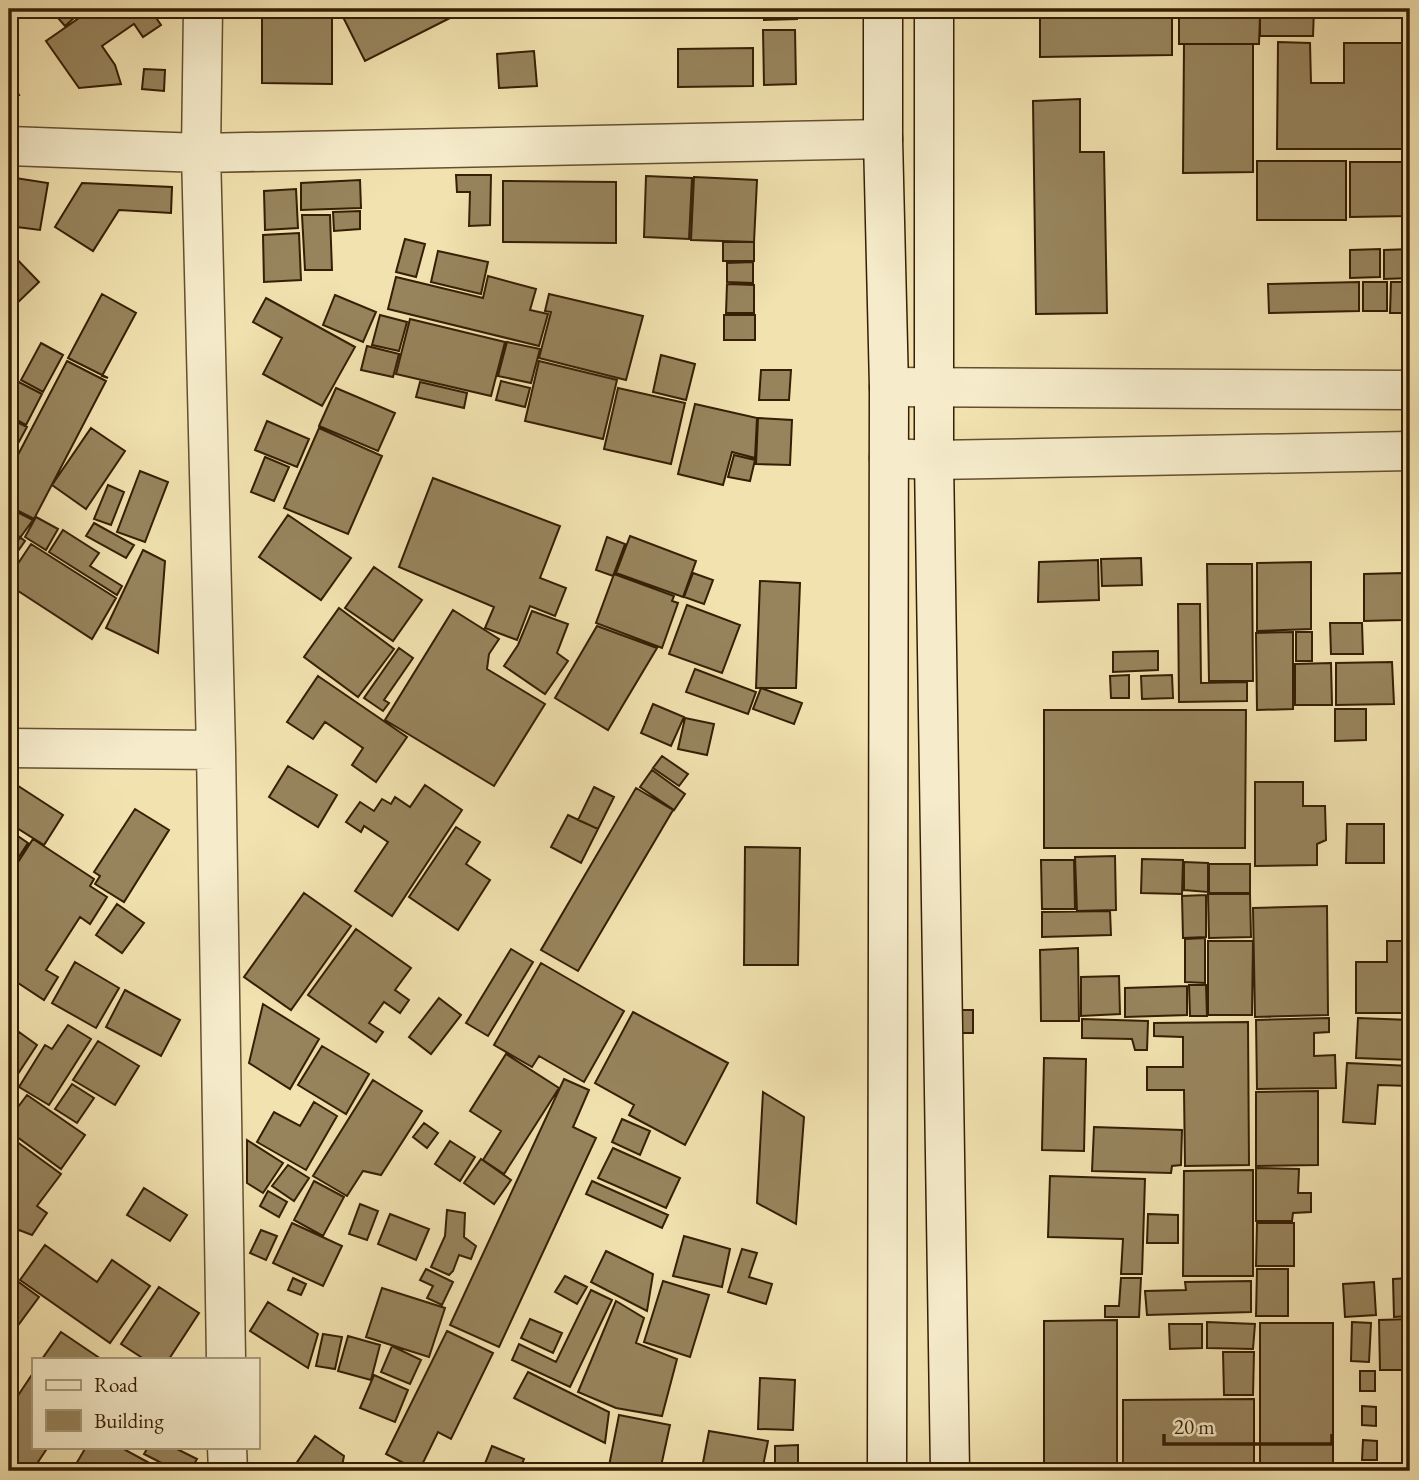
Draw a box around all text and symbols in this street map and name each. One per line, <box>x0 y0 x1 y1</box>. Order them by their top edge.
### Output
legend <box>32 1358 259 1448</box>
text: Road <box>94 1371 138 1398</box>
scale bar <box>1164 1403 1332 1447</box>
text: Building <box>94 1407 164 1434</box>
text: 20 m <box>1174 1413 1215 1440</box>

